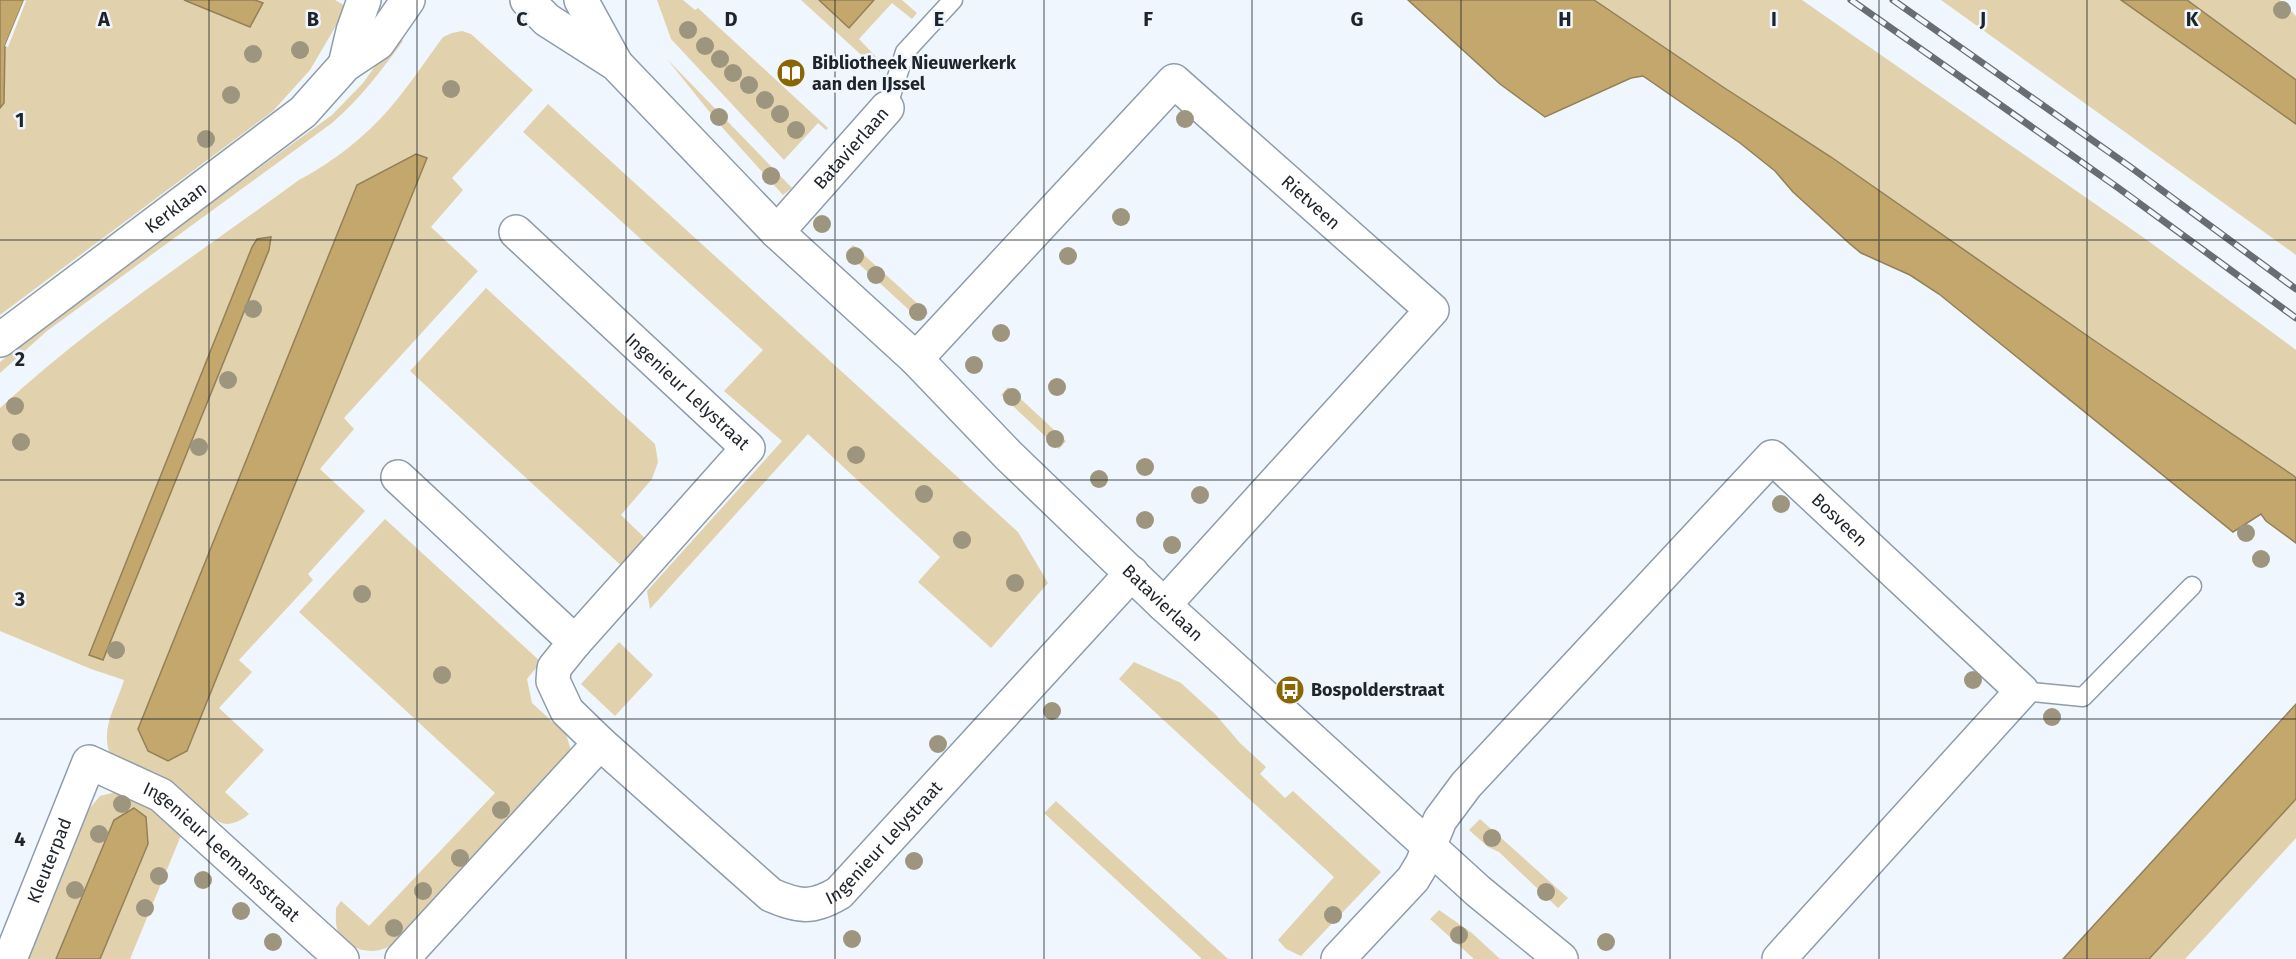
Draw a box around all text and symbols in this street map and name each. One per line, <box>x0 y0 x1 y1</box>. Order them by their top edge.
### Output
text: A <box>97 7 111 31</box>
text: B <box>307 7 319 31</box>
text: C <box>516 7 528 31</box>
text: D <box>724 7 738 31</box>
text: E <box>934 7 944 31</box>
text: F <box>1143 7 1153 31</box>
text: G <box>1351 7 1363 31</box>
text: H <box>1558 7 1572 31</box>
text: I <box>1771 7 1777 31</box>
text: J <box>1979 7 1986 31</box>
text: K <box>2186 7 2199 31</box>
place label: Bibliotheek Nieuwerkerk aan den IJssel <box>812 52 1017 95</box>
library icon: Bibliotheek Nieuwerkerk aan den IJssel <box>775 57 807 89</box>
street label: Batavierlaan <box>809 103 894 194</box>
text: 1 <box>15 108 25 132</box>
street label: Rietveen <box>1277 170 1345 234</box>
street label: Kerklaan <box>141 177 211 238</box>
street label: Ingenieur Lelystraat <box>621 328 754 455</box>
text: 2 <box>15 347 25 371</box>
street label: Bosveen <box>1807 489 1872 551</box>
street label: Batavierlaan <box>1118 560 1208 646</box>
text: 3 <box>14 587 25 611</box>
bus stop icon: Bospolderstraat <box>1274 674 1306 706</box>
place label: Bospolderstraat <box>1311 679 1445 701</box>
street label: Ingenieur Lelystraat <box>822 776 947 909</box>
street label: Ingenieur Leemansstraat <box>140 777 305 927</box>
street label: Kleuterpad <box>22 815 76 907</box>
text: 4 <box>14 827 26 851</box>

